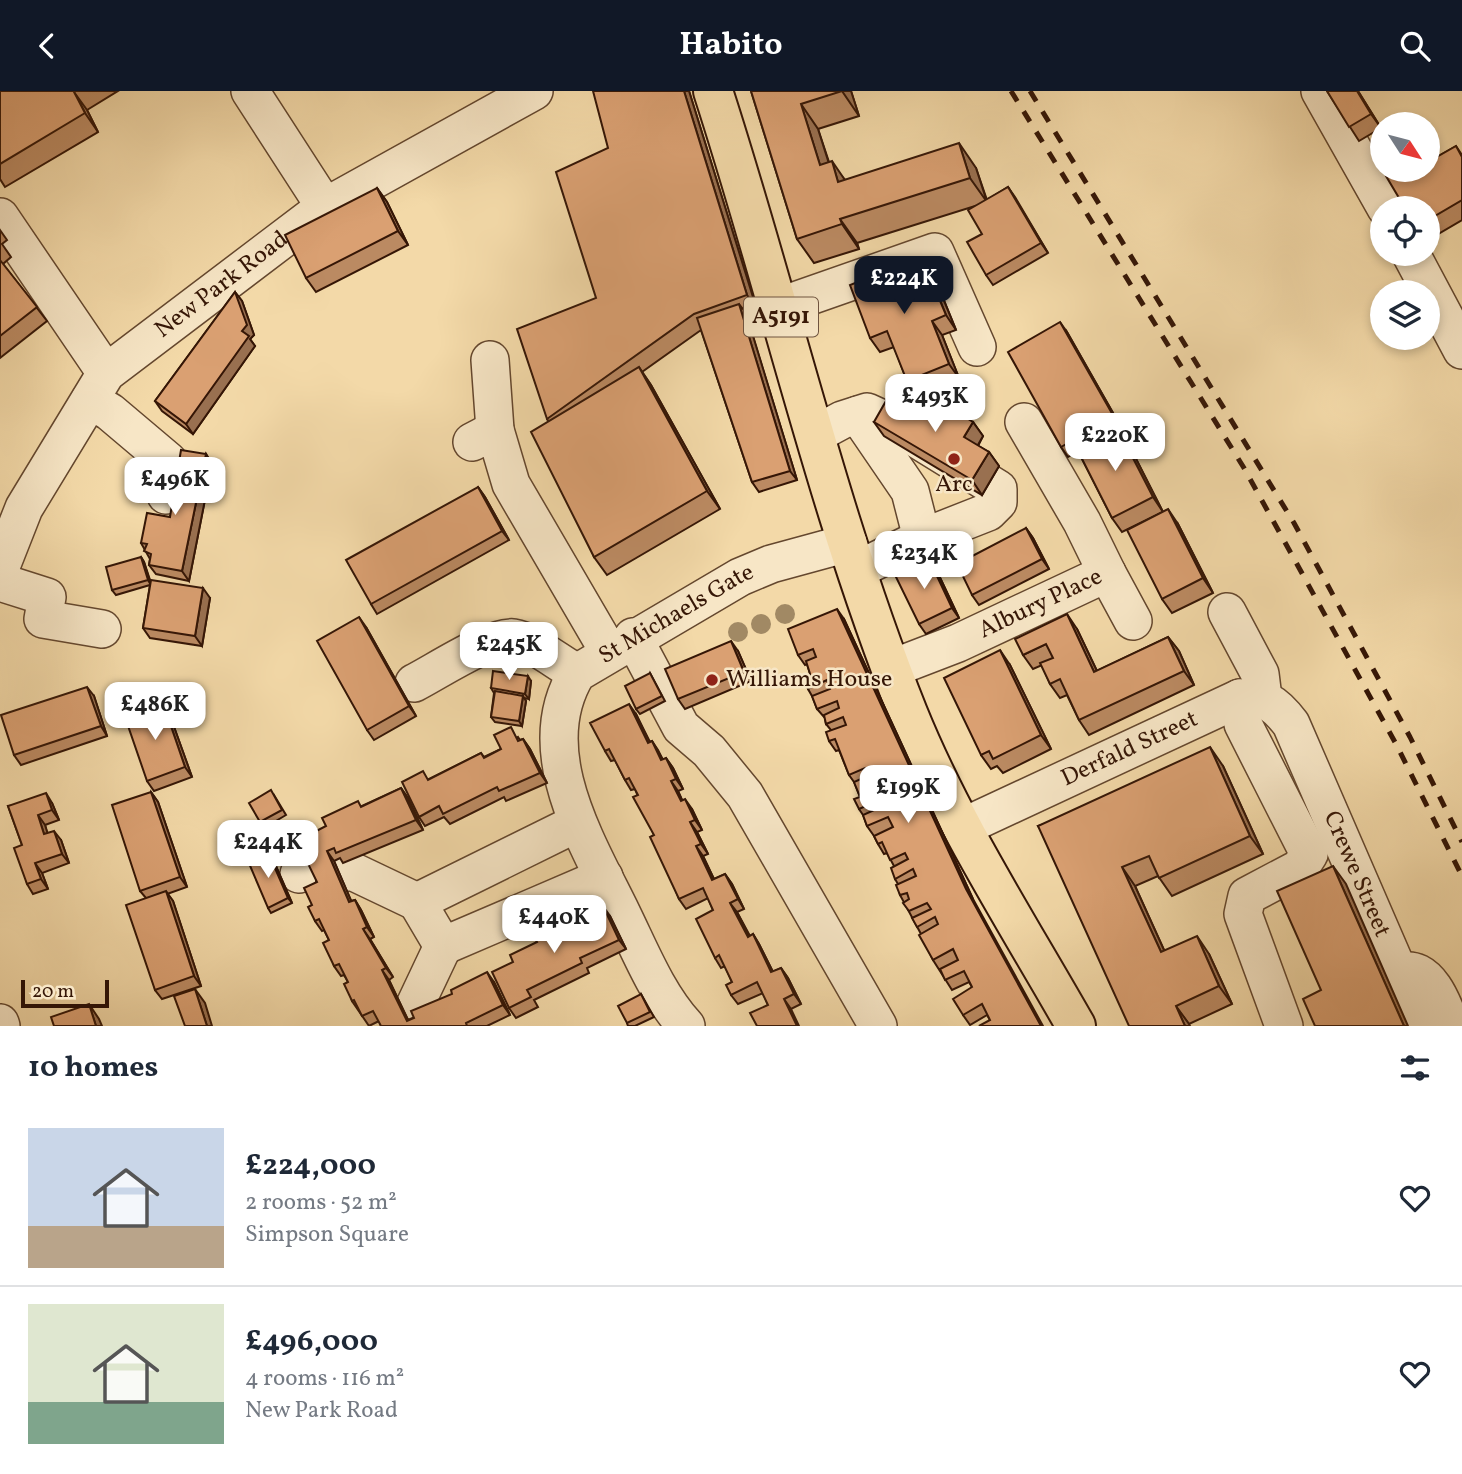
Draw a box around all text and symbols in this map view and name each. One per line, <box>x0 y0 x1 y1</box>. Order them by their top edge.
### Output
text: Habito <box>680 24 782 68</box>
icon: back <box>28 27 66 65</box>
icon: search <box>1396 27 1434 65</box>
north arrow <box>1370 112 1440 182</box>
map controls <box>1370 112 1440 350</box>
button: locate <box>1370 196 1440 266</box>
street label: New Park Road <box>148 223 296 347</box>
pin: £224K <box>855 257 953 316</box>
text: £224K <box>870 263 938 295</box>
button: layers <box>1370 280 1440 350</box>
road number: A5191 <box>744 297 818 337</box>
pin: £493K <box>886 375 984 434</box>
text: £493K <box>901 381 969 413</box>
pin: £220K <box>1066 413 1164 473</box>
text: £220K <box>1081 420 1149 452</box>
marker: Arc <box>946 451 962 467</box>
pin: £496K <box>126 457 224 517</box>
text: £496K <box>140 464 210 496</box>
place label: Arc <box>935 468 973 502</box>
pin: £234K <box>875 531 973 591</box>
text: £234K <box>890 538 958 570</box>
street label: St Michaels Gate <box>593 556 759 673</box>
street label: Albury Place <box>973 560 1108 648</box>
pin: £245K <box>460 623 558 682</box>
text: £245K <box>476 629 542 661</box>
place label: Williams House <box>726 663 892 697</box>
marker: Williams House <box>704 672 720 688</box>
pin: £486K <box>106 683 204 742</box>
text: £486K <box>121 689 189 721</box>
street label: Derfald Street <box>1056 703 1204 796</box>
pin: £199K <box>859 765 957 825</box>
text: £199K <box>876 772 940 804</box>
street label: Crewe Street <box>1314 806 1399 943</box>
pin: £244K <box>219 821 317 880</box>
text: £244K <box>233 827 303 859</box>
pin: £440K <box>505 895 603 955</box>
text: £440K <box>518 902 590 934</box>
scale bar <box>21 977 108 1009</box>
text: 20 m <box>32 979 74 1005</box>
text: 10 homes <box>28 1047 158 1089</box>
icon: filters <box>1396 1049 1434 1087</box>
text: £224,000 <box>245 1145 376 1187</box>
icon: home <box>84 1156 168 1240</box>
icon: heart <box>1396 1179 1434 1217</box>
text: 2 rooms · 52 m² <box>245 1187 397 1219</box>
text: Simpson Square <box>245 1219 409 1251</box>
text: £496,000 <box>245 1321 378 1363</box>
icon: home <box>84 1332 168 1416</box>
icon: heart <box>1396 1355 1434 1393</box>
text: 4 rooms · 116 m² <box>245 1363 404 1395</box>
text: New Park Road <box>245 1395 398 1427</box>

